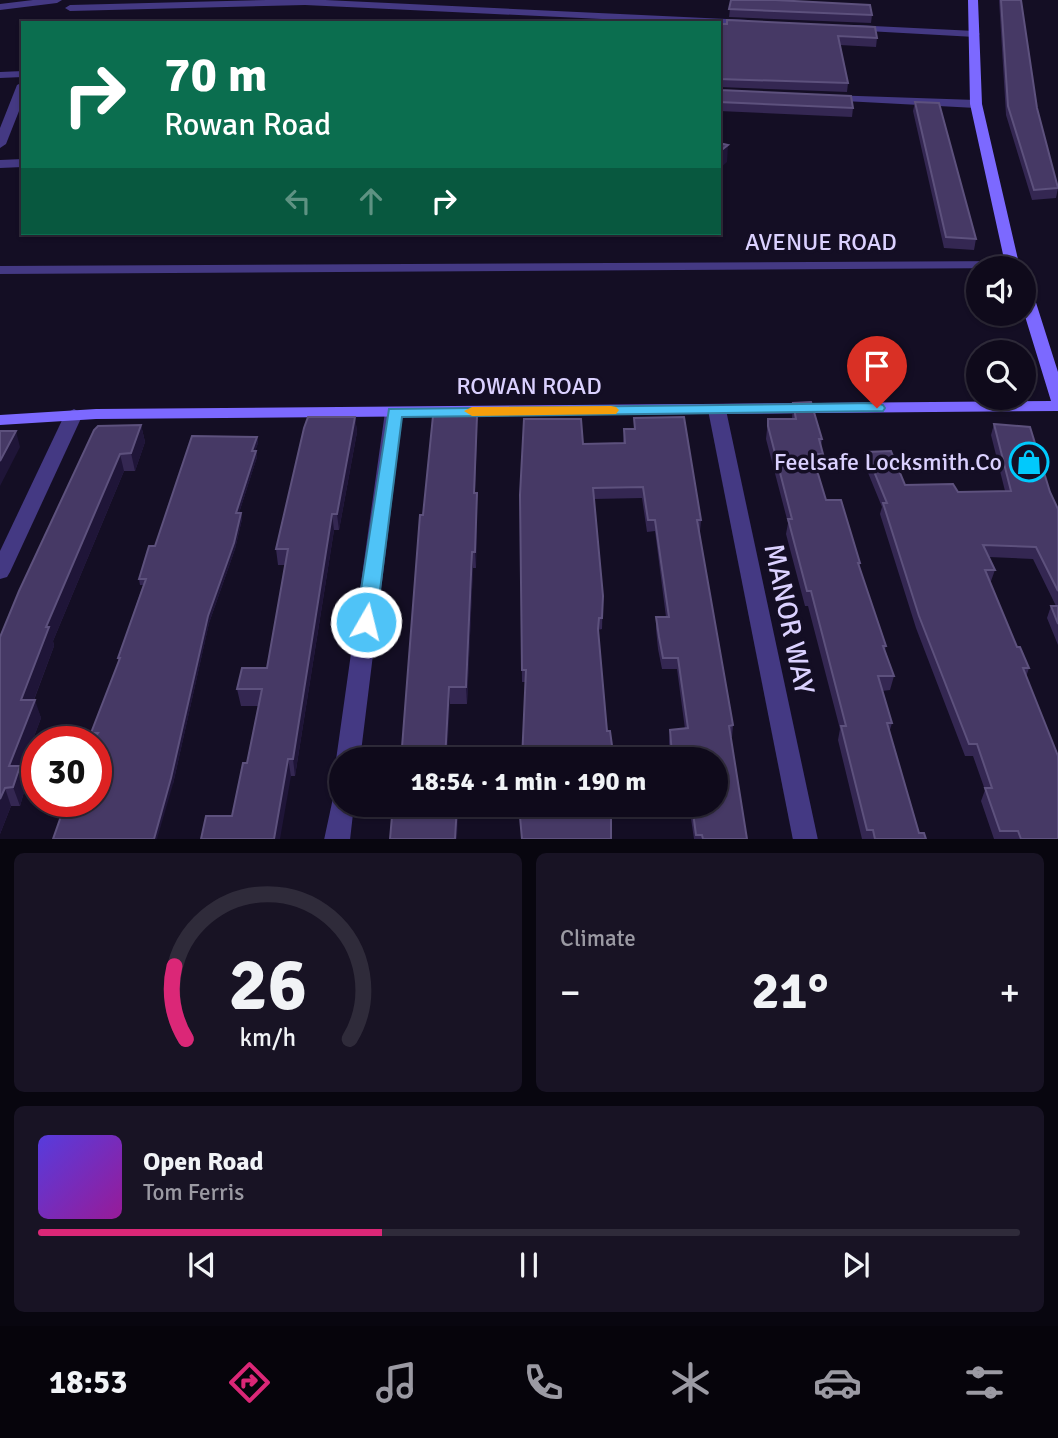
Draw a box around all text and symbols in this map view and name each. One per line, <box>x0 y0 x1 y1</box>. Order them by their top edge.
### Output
text: 70 m <box>164 45 267 105</box>
icon: right <box>49 49 140 140</box>
text: Rowan Road <box>164 105 331 144</box>
icon: left <box>279 182 317 220</box>
icon: ahead <box>352 182 390 220</box>
icon: right <box>425 182 463 220</box>
street label: AVENUE ROAD <box>745 227 897 257</box>
map controls <box>966 256 1036 410</box>
button: sound <box>966 256 1036 326</box>
pin <box>847 336 907 408</box>
button: search <box>966 340 1036 410</box>
icon: arrive <box>858 347 896 385</box>
street label: ROWAN ROAD <box>456 371 602 401</box>
shop icon: Feelsafe Locksmith.Co <box>1008 441 1050 483</box>
place label: Feelsafe Locksmith.Co <box>774 447 1002 477</box>
street label: MANOR WAY <box>756 541 822 697</box>
position arrow <box>329 585 403 659</box>
speed limit sign: 30 <box>21 726 112 817</box>
text: 18:54 · 1 min · 190 m <box>411 766 646 798</box>
text: Climate <box>560 924 636 953</box>
text: 26 <box>229 941 307 1030</box>
text: 21° <box>752 959 828 1023</box>
text: − <box>560 969 581 1016</box>
text: + <box>999 969 1020 1016</box>
text: km/h <box>240 1021 296 1052</box>
text: Open Road <box>143 1146 264 1178</box>
text: Tom Ferris <box>143 1178 244 1207</box>
icon: previous <box>183 1246 221 1284</box>
icon: pause <box>510 1246 548 1284</box>
icon: next <box>837 1246 875 1284</box>
icon: directions <box>225 1358 274 1407</box>
icon: music <box>372 1358 421 1407</box>
icon: phone <box>519 1358 568 1407</box>
icon: climate <box>666 1358 715 1407</box>
icon: car <box>813 1358 862 1407</box>
icon: filters <box>960 1358 1009 1407</box>
text: 18:53 <box>49 1363 128 1402</box>

